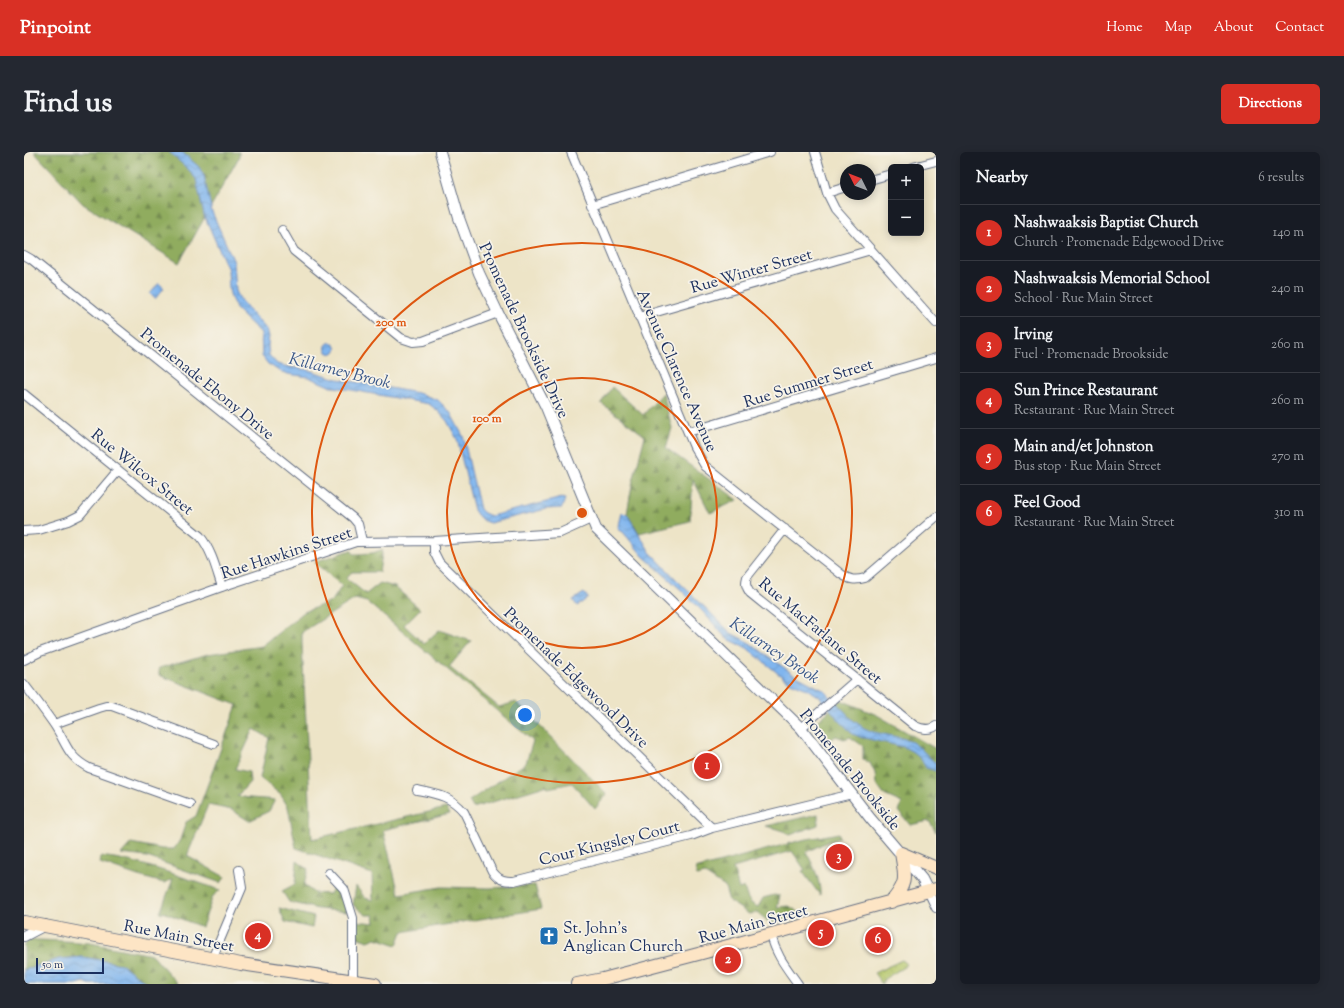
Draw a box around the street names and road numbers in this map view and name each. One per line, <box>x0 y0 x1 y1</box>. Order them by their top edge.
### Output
street label: Promenade Brookside Drive <box>472 239 574 423</box>
street label: Rue Winter Street <box>688 244 816 301</box>
street label: Avenue Clarence Avenue <box>629 286 722 456</box>
street label: Promenade Ebony Drive <box>134 324 278 446</box>
street label: Rue Summer Street <box>741 354 877 415</box>
street label: Rue Wilcox Street <box>85 424 198 522</box>
street label: Rue Hawkins Street <box>218 522 356 586</box>
street label: Rue MacFarlane Street <box>753 573 887 691</box>
street label: Promenade Edgewood Drive <box>498 603 653 754</box>
street label: Promenade Brookside <box>793 705 905 836</box>
street label: Cour Kingsley Court <box>537 816 683 873</box>
street label: Rue Main Street <box>697 900 811 951</box>
street label: Rue Main Street <box>121 915 236 960</box>

